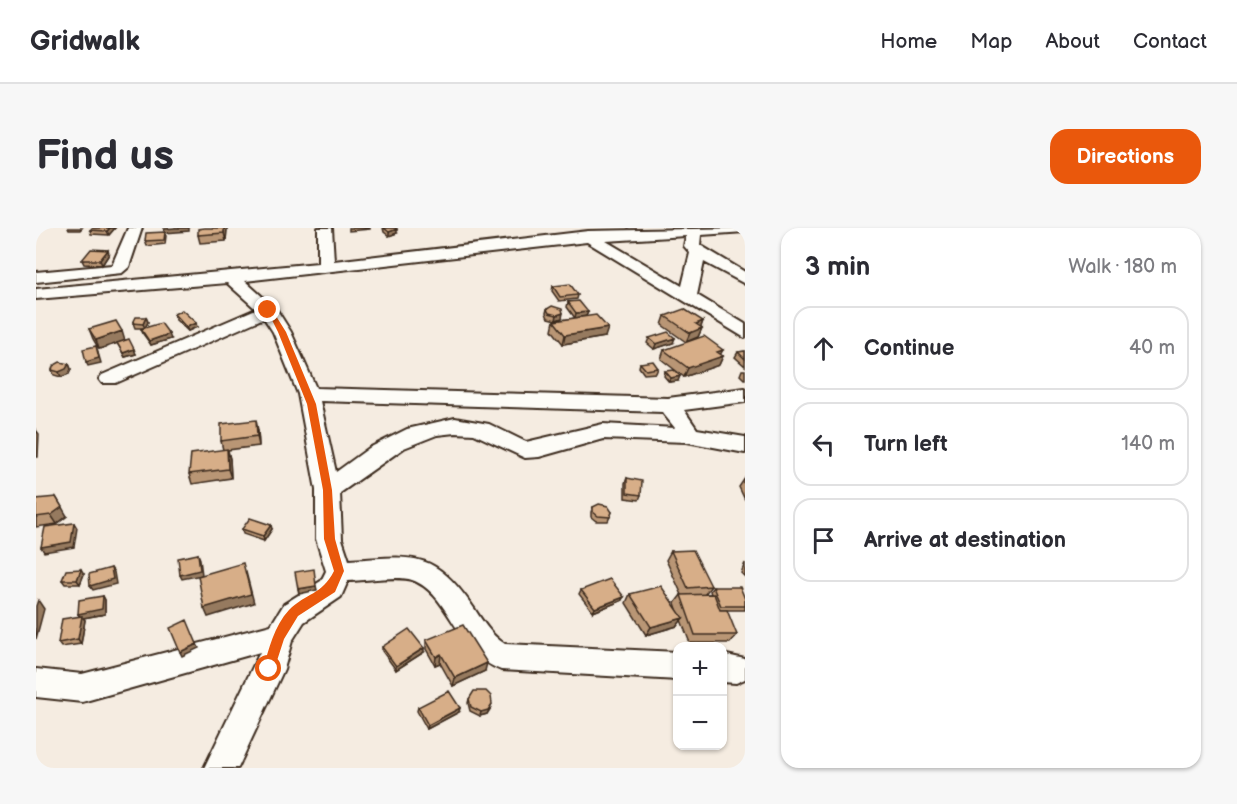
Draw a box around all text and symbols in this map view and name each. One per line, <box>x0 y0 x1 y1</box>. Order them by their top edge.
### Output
text: Gridwalk <box>30 25 140 58</box>
text: Home <box>880 29 937 54</box>
text: Map <box>970 29 1012 54</box>
text: About <box>1045 29 1100 54</box>
text: Contact <box>1133 29 1207 54</box>
button: Directions <box>1050 129 1201 184</box>
text: Find us <box>36 131 174 182</box>
text: 3 min <box>805 252 870 283</box>
text: Walk · 180 m <box>1068 255 1177 279</box>
route end <box>254 296 280 322</box>
icon: ahead <box>807 332 840 365</box>
text: Continue <box>864 335 954 362</box>
text: 40 m <box>1129 336 1175 360</box>
icon: left <box>807 428 840 461</box>
text: Turn left <box>864 431 948 458</box>
text: 140 m <box>1121 432 1175 456</box>
icon: arrive <box>807 524 840 557</box>
text: Arrive at destination <box>864 527 1066 554</box>
map controls <box>673 642 727 750</box>
button: + <box>673 642 727 696</box>
route start <box>255 655 281 681</box>
button: − <box>673 696 727 750</box>

